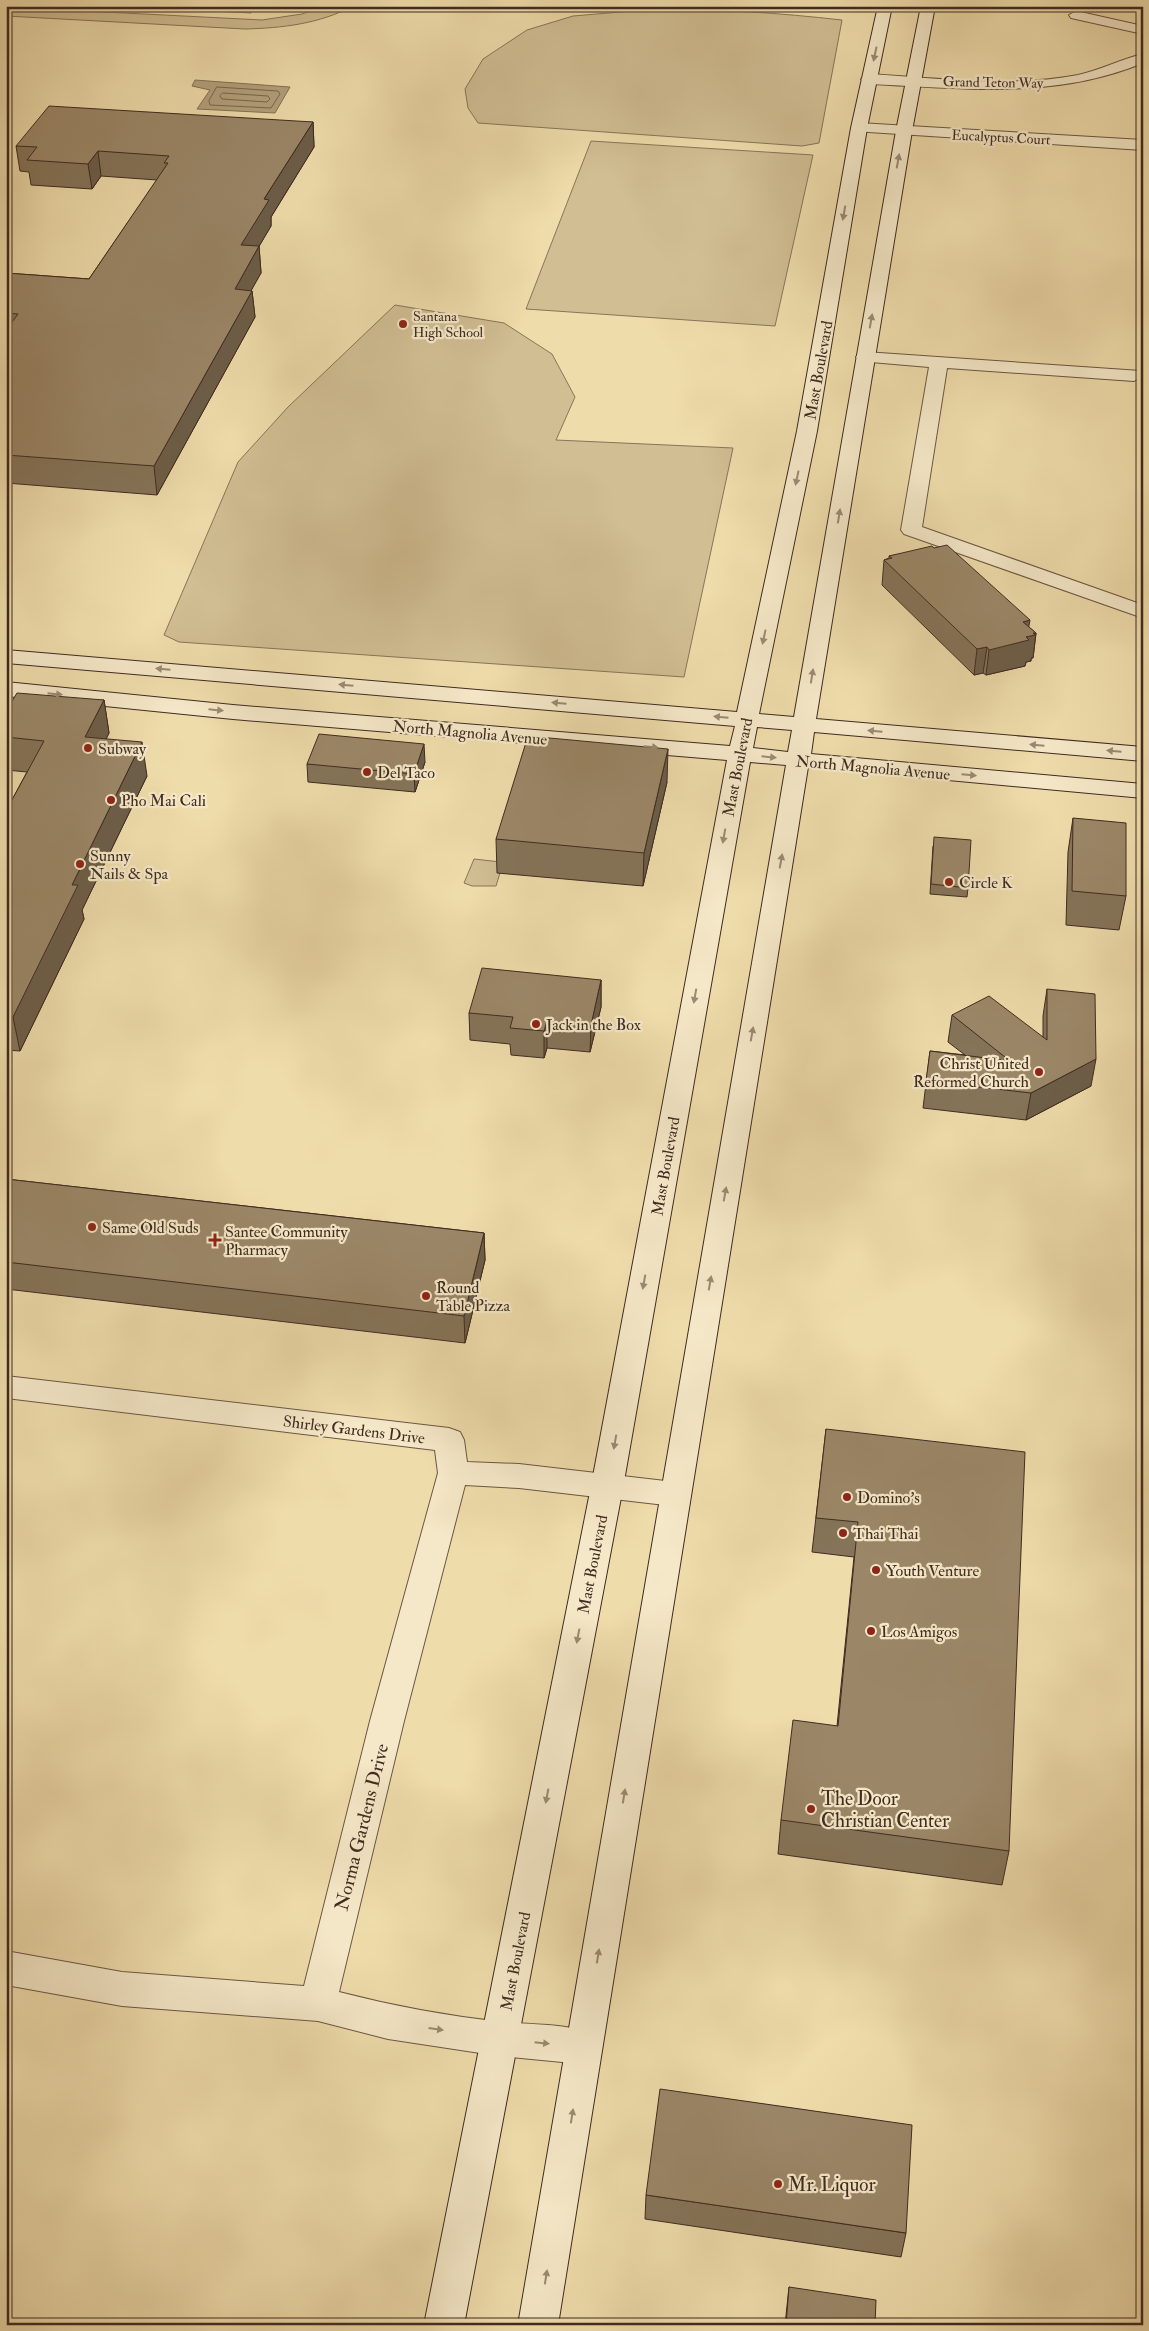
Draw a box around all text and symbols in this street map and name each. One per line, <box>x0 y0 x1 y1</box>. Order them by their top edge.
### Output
one-way arrow <box>871 46 879 61</box>
street label: Grand Teton Way <box>943 73 1044 93</box>
street label: Eucalyptus Court <box>951 126 1051 150</box>
one-way arrow <box>895 153 903 169</box>
one-way arrow <box>840 206 848 222</box>
place label: Santana High School <box>413 308 484 341</box>
one-way arrow <box>868 313 876 329</box>
marker: Santana High School <box>397 318 409 330</box>
street label: Mast Boulevard <box>800 319 838 421</box>
one-way arrow <box>793 471 801 486</box>
one-way arrow <box>835 508 843 524</box>
one-way arrow <box>759 630 767 646</box>
one-way arrow <box>155 665 171 673</box>
one-way arrow <box>809 668 817 684</box>
one-way arrow <box>337 680 353 688</box>
one-way arrow <box>47 690 63 698</box>
one-way arrow <box>551 699 567 707</box>
one-way arrow <box>209 707 225 715</box>
one-way arrow <box>713 713 729 721</box>
street label: North Magnolia Avenue <box>392 716 548 750</box>
street label: Mast Boulevard <box>719 716 757 818</box>
one-way arrow <box>866 726 882 734</box>
place label: Subway <box>98 739 147 759</box>
one-way arrow <box>1028 740 1044 748</box>
marker: Subway <box>82 742 94 754</box>
one-way arrow <box>643 743 659 751</box>
one-way arrow <box>1106 747 1122 755</box>
street label: North Magnolia Avenue <box>795 751 951 785</box>
one-way arrow <box>761 753 777 761</box>
place label: Del Taco <box>377 763 435 783</box>
marker: Del Taco <box>361 766 373 778</box>
one-way arrow <box>961 771 977 779</box>
place label: Pho Mai Cali <box>121 791 206 811</box>
marker: Pho Mai Cali <box>105 794 117 806</box>
one-way arrow <box>720 829 728 845</box>
place label: Sunny Nails & Spa <box>90 846 168 885</box>
one-way arrow <box>778 853 786 869</box>
marker: Sunny Nails & Spa <box>74 858 86 870</box>
place label: Circle K <box>959 873 1013 893</box>
marker: Circle K <box>943 876 955 888</box>
one-way arrow <box>691 989 699 1005</box>
place label: Jack in the Box <box>545 1015 641 1036</box>
marker: Jack in the Box <box>530 1018 542 1030</box>
one-way arrow <box>748 1025 756 1041</box>
place label: Christ United Reformed Church <box>913 1054 1030 1092</box>
marker: Christ United Reformed Church <box>1033 1066 1045 1078</box>
street label: Mast Boulevard <box>647 1115 685 1217</box>
one-way arrow <box>721 1186 729 1202</box>
place label: Same Old Suds <box>102 1218 199 1238</box>
marker: Same Old Suds <box>86 1221 98 1233</box>
place label: Santee Community Pharmacy <box>225 1222 349 1260</box>
marker: Santee Community Pharmacy <box>209 1234 221 1246</box>
one-way arrow <box>640 1275 648 1290</box>
one-way arrow <box>706 1275 714 1291</box>
place label: Round Table Pizza <box>436 1278 511 1316</box>
marker: Round Table Pizza <box>420 1290 432 1302</box>
street label: Shirley Gardens Drive <box>282 1411 426 1449</box>
one-way arrow <box>611 1435 619 1451</box>
place label: Domino's <box>857 1488 920 1508</box>
marker: Domino's <box>841 1491 853 1503</box>
street label: Mast Boulevard <box>574 1513 612 1615</box>
place label: Thai Thai <box>853 1524 919 1544</box>
marker: Thai Thai <box>837 1527 849 1539</box>
place label: Youth Venture <box>886 1561 980 1581</box>
marker: Youth Venture <box>870 1564 882 1576</box>
place label: Los Amigos <box>881 1622 957 1642</box>
marker: Los Amigos <box>865 1625 877 1637</box>
one-way arrow <box>574 1629 582 1645</box>
street label: Norma Gardens Drive <box>330 1741 394 1913</box>
one-way arrow <box>621 1787 629 1803</box>
place label: The Door Christian Center <box>821 1787 949 1833</box>
one-way arrow <box>543 1788 551 1803</box>
marker: The Door Christian Center <box>805 1803 817 1815</box>
street label: Mast Boulevard <box>497 1910 535 2012</box>
one-way arrow <box>595 1948 603 1964</box>
one-way arrow <box>429 2026 445 2034</box>
one-way arrow <box>534 2039 550 2047</box>
one-way arrow <box>568 2108 576 2124</box>
place label: Mr. Liquor <box>788 2173 876 2197</box>
marker: Mr. Liquor <box>772 2178 784 2190</box>
one-way arrow <box>542 2268 550 2284</box>

